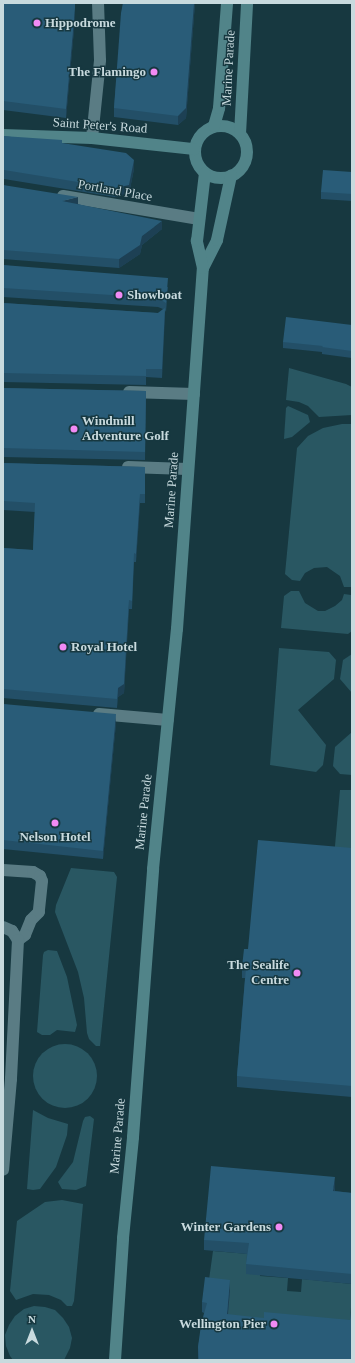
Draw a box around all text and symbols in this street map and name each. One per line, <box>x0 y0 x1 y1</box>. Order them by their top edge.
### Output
place label: Hippodrome <box>45 15 116 31</box>
marker: Hippodrome <box>32 18 42 28</box>
street label: Marine Parade <box>219 30 239 106</box>
place label: The Flamingo <box>68 64 146 80</box>
marker: The Flamingo <box>149 67 159 77</box>
street label: Saint Peter's Road <box>52 115 148 137</box>
street label: Portland Place <box>76 177 154 205</box>
place label: Showboat <box>127 287 182 303</box>
marker: Showboat <box>114 290 124 300</box>
place label: Windmill Adventure Golf <box>82 414 169 445</box>
marker: Windmill Adventure Golf <box>69 424 79 434</box>
street label: Marine Parade <box>162 451 182 529</box>
place label: Royal Hotel <box>71 639 137 655</box>
marker: Royal Hotel <box>58 642 68 652</box>
street label: Marine Parade <box>132 773 156 851</box>
marker: Nelson Hotel <box>50 818 60 828</box>
place label: Nelson Hotel <box>19 829 91 845</box>
place label: The Sealife Centre <box>227 958 289 989</box>
marker: The Sealife Centre <box>292 968 302 978</box>
street label: Marine Parade <box>107 1097 129 1175</box>
place label: Winter Gardens <box>181 1219 271 1235</box>
marker: Winter Gardens <box>274 1222 284 1232</box>
north arrow <box>12 1311 52 1351</box>
text: N <box>28 1313 36 1325</box>
place label: Wellington Pier <box>179 1316 266 1332</box>
marker: Wellington Pier <box>269 1319 279 1329</box>

